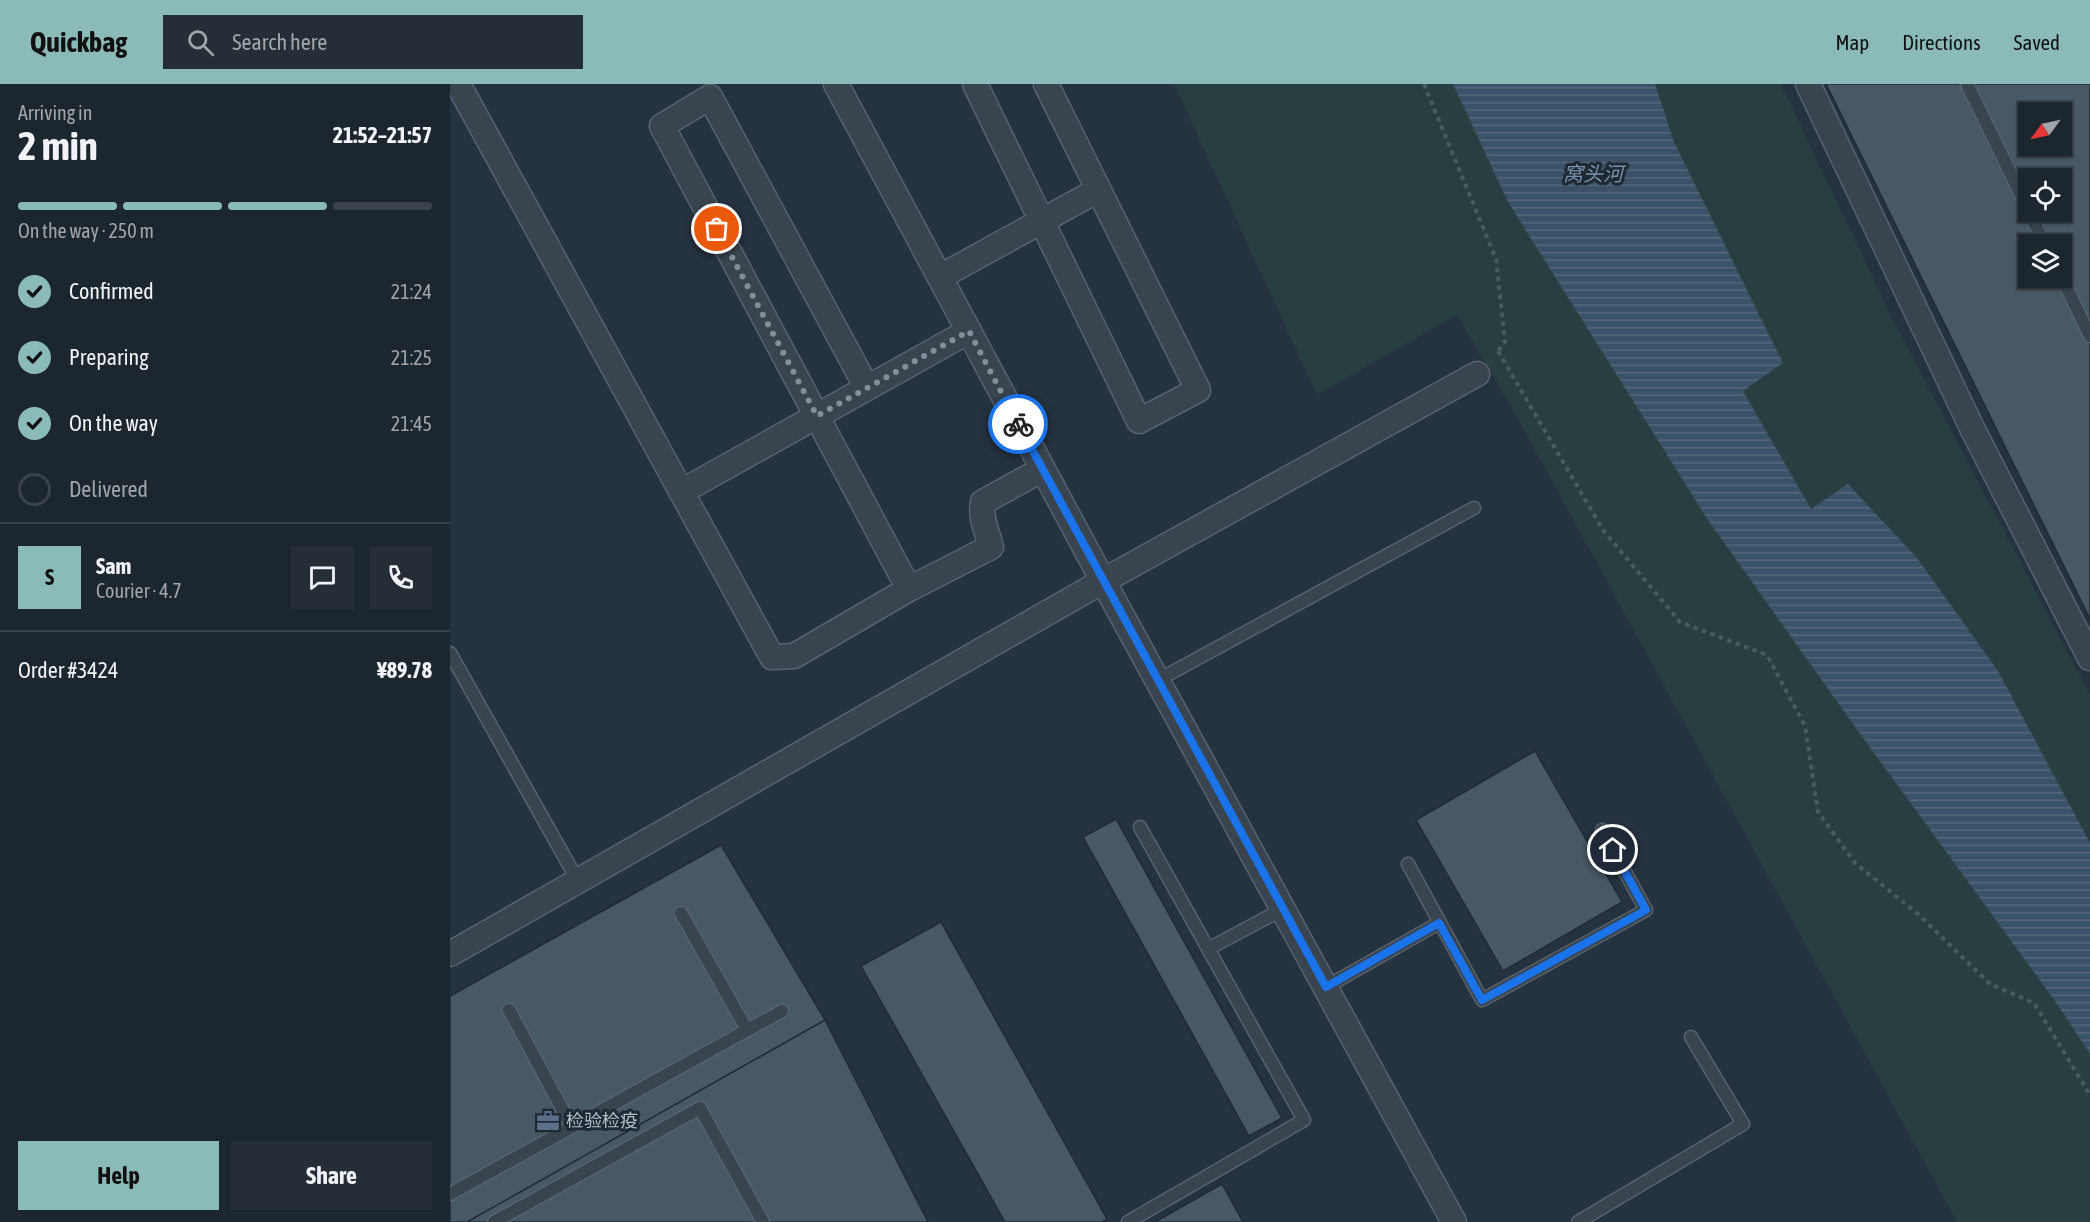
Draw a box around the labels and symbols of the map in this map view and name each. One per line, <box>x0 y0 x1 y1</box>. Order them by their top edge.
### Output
north arrow <box>2018 102 2072 156</box>
water label: 窝头河 <box>1563 162 1627 185</box>
pin <box>691 203 742 254</box>
courier <box>988 394 1048 454</box>
pin <box>1587 824 1638 875</box>
office icon: 检验检疫 <box>535 1108 561 1134</box>
place label: 检验检疫 <box>566 1110 638 1131</box>

